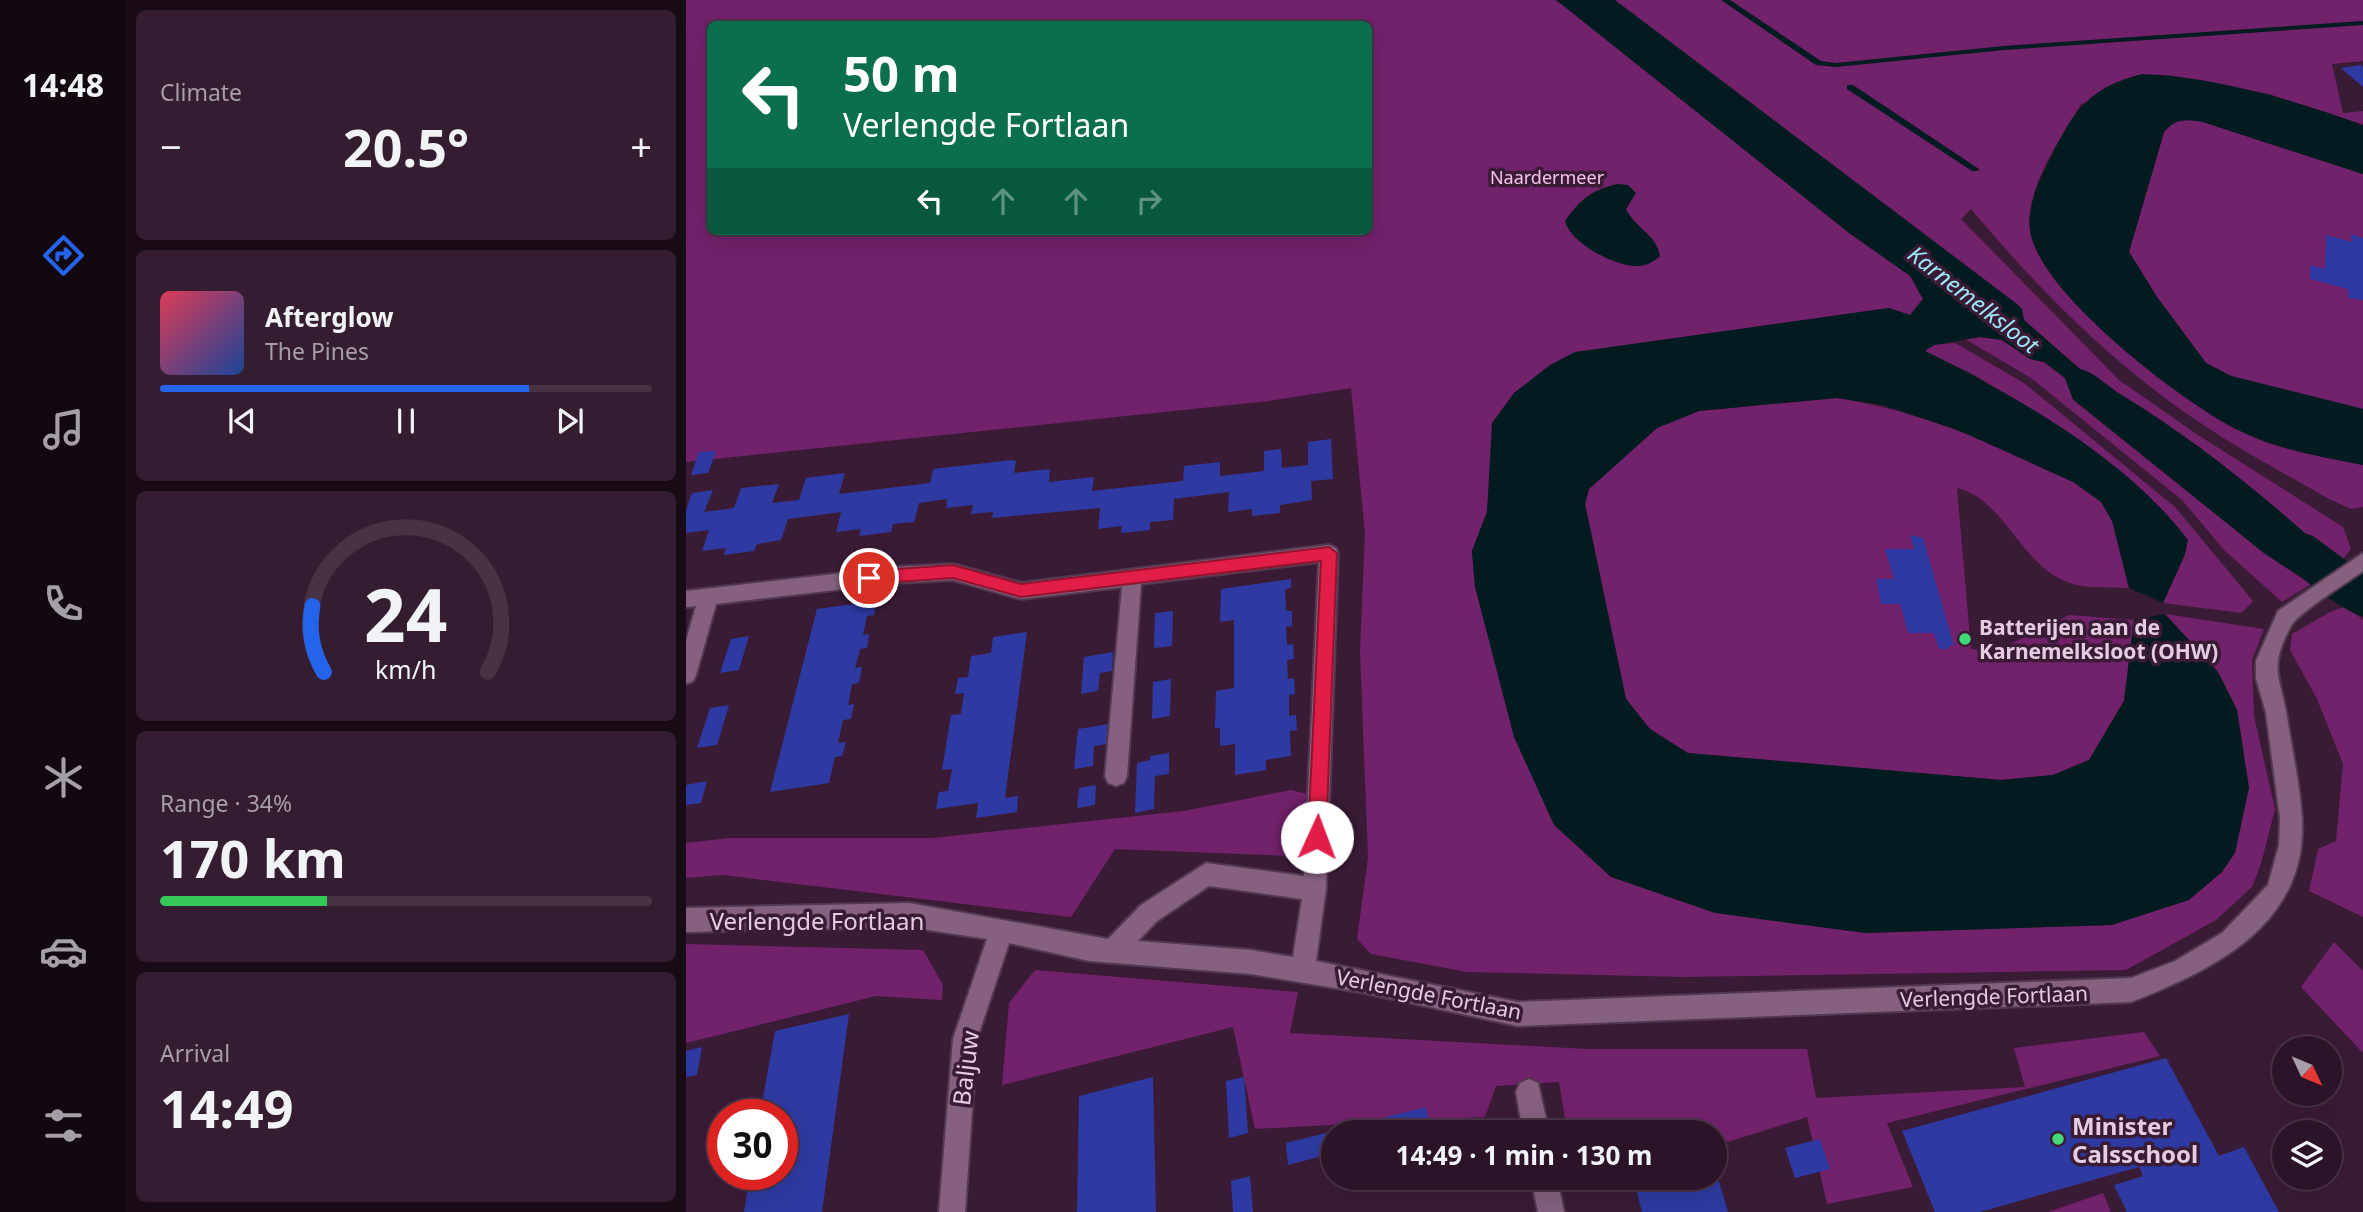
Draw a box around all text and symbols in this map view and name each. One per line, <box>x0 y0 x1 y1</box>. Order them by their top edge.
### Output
text: 50 m <box>843 40 960 106</box>
icon: left <box>728 49 819 140</box>
text: 14:48 <box>22 63 104 106</box>
text: Climate <box>160 76 242 108</box>
text: Verlengde Fortlaan <box>843 103 1129 146</box>
text: 20.5° <box>343 111 469 182</box>
text: − <box>160 120 182 172</box>
text: + <box>630 120 652 172</box>
park label: Naardermeer <box>1490 165 1605 189</box>
icon: left <box>911 182 949 220</box>
icon: ahead <box>984 182 1022 220</box>
icon: ahead <box>1057 182 1095 220</box>
icon: right <box>1130 182 1168 220</box>
icon: directions <box>39 231 88 280</box>
water label: Karnemelksloot <box>1902 238 2047 361</box>
text: Afterglow <box>265 299 393 335</box>
text: The Pines <box>265 335 369 367</box>
icon: previous <box>223 402 261 440</box>
icon: pause <box>387 402 425 440</box>
icon: next <box>551 402 589 440</box>
icon: music <box>39 405 88 454</box>
pin <box>839 548 899 608</box>
icon: arrive <box>850 559 888 597</box>
text: 24 <box>364 564 448 663</box>
icon: phone <box>39 579 88 628</box>
place label: Batterijen aan de Karnemelksloot (OHW) <box>1979 613 2218 665</box>
marker: Batterijen aan de Karnemelksloot (OHW) <box>1957 631 1973 647</box>
text: km/h <box>375 652 437 686</box>
icon: climate <box>39 753 88 802</box>
text: Range · 34% <box>160 787 292 819</box>
position arrow <box>1280 800 1354 874</box>
text: 170 km <box>160 822 346 893</box>
street label: Verlengde Fortlaan <box>710 904 924 937</box>
icon: car <box>39 927 88 976</box>
street label: Verlengde Fortlaan <box>1334 962 1524 1026</box>
street label: Verlengde Fortlaan <box>1900 979 2088 1013</box>
street label: Baljuw <box>944 1029 986 1107</box>
north arrow <box>2272 1036 2342 1106</box>
map controls <box>2272 1036 2342 1190</box>
text: Arrival <box>160 1037 230 1069</box>
text: 14:49 <box>160 1072 294 1143</box>
speed limit sign: 30 <box>707 1099 798 1190</box>
icon: filters <box>39 1101 88 1150</box>
place label: Minister Calsschool <box>2072 1109 2198 1170</box>
button: layers <box>2272 1120 2342 1190</box>
marker: Minister Calsschool <box>2050 1131 2066 1147</box>
text: 14:49 · 1 min · 130 m <box>1396 1137 1652 1173</box>

